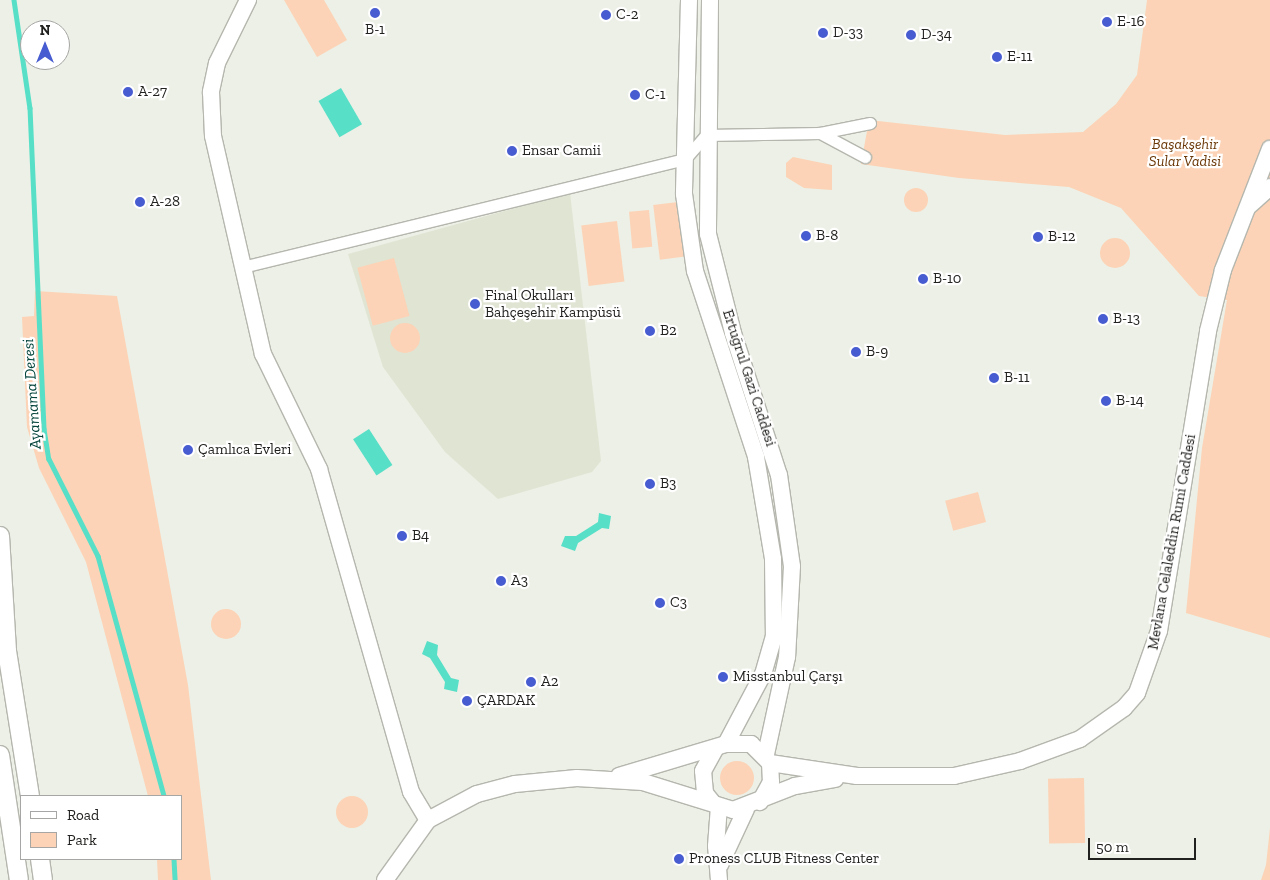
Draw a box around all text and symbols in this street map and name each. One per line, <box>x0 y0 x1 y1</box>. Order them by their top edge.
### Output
place label: C-2 <box>616 6 638 24</box>
marker: B-1 <box>369 7 381 19</box>
marker: C-2 <box>600 9 612 21</box>
place label: E-16 <box>1117 13 1144 31</box>
marker: E-16 <box>1101 16 1113 28</box>
north arrow <box>20 20 70 70</box>
place label: B-1 <box>365 21 385 39</box>
text: N <box>40 22 50 39</box>
place label: D-33 <box>833 24 863 42</box>
place label: D-34 <box>921 26 952 44</box>
marker: D-33 <box>817 27 829 39</box>
marker: D-34 <box>905 29 917 41</box>
place label: E-11 <box>1007 48 1032 66</box>
marker: E-11 <box>991 51 1003 63</box>
place label: A-27 <box>138 83 167 101</box>
marker: A-27 <box>122 86 134 98</box>
place label: C-1 <box>645 86 665 104</box>
marker: C-1 <box>629 89 641 101</box>
park label: Başakşehir Sular Vadisi <box>1149 135 1221 170</box>
place label: Ensar Camii <box>522 142 601 160</box>
marker: Ensar Camii <box>506 145 518 157</box>
place label: A-28 <box>150 193 180 211</box>
marker: A-28 <box>134 196 146 208</box>
place label: B-8 <box>816 227 838 245</box>
place label: B-12 <box>1048 228 1075 246</box>
marker: B-8 <box>800 230 812 242</box>
marker: B-12 <box>1032 231 1044 243</box>
place label: B-10 <box>933 270 961 288</box>
marker: B-10 <box>917 273 929 285</box>
place label: Final Okulları Bahçeşehir Kampüsü <box>485 286 621 321</box>
marker: Final Okulları Bahçeşehir Kampüsü <box>469 298 481 310</box>
street label: Ertuğrul Gazi Caddesi <box>718 307 780 449</box>
place label: B-13 <box>1113 310 1140 328</box>
marker: B-13 <box>1097 313 1109 325</box>
place label: B2 <box>660 322 677 340</box>
marker: B2 <box>644 325 656 337</box>
water label: Ayamama Deresi <box>19 338 45 450</box>
place label: B-9 <box>866 343 888 361</box>
marker: B-9 <box>850 346 862 358</box>
place label: B-11 <box>1004 369 1030 387</box>
marker: B-11 <box>988 372 1000 384</box>
place label: B-14 <box>1116 392 1144 410</box>
marker: B-14 <box>1100 395 1112 407</box>
street label: Mevlana Celaleddin Rumi Caddesi <box>1144 433 1200 651</box>
place label: Çamlıca Evleri <box>198 441 291 459</box>
marker: Çamlıca Evleri <box>182 444 194 456</box>
place label: B3 <box>660 475 676 493</box>
marker: B3 <box>644 478 656 490</box>
place label: B4 <box>412 527 429 545</box>
marker: B4 <box>396 530 408 542</box>
place label: A3 <box>511 572 528 590</box>
marker: A3 <box>495 575 507 587</box>
place label: C3 <box>670 594 687 612</box>
marker: C3 <box>654 597 666 609</box>
place label: Misstanbul Çarşı <box>733 668 843 686</box>
marker: Misstanbul Çarşı <box>717 671 729 683</box>
place label: A2 <box>541 673 558 691</box>
marker: A2 <box>525 676 537 688</box>
place label: ÇARDAK <box>477 692 535 710</box>
marker: ÇARDAK <box>461 695 473 707</box>
legend <box>20 795 182 860</box>
text: Road <box>67 806 99 824</box>
scale bar <box>1090 828 1198 860</box>
text: Park <box>67 831 97 849</box>
text: 50 m <box>1096 838 1129 856</box>
place label: Proness CLUB Fitness Center <box>689 850 879 868</box>
marker: Proness CLUB Fitness Center <box>673 853 685 865</box>

